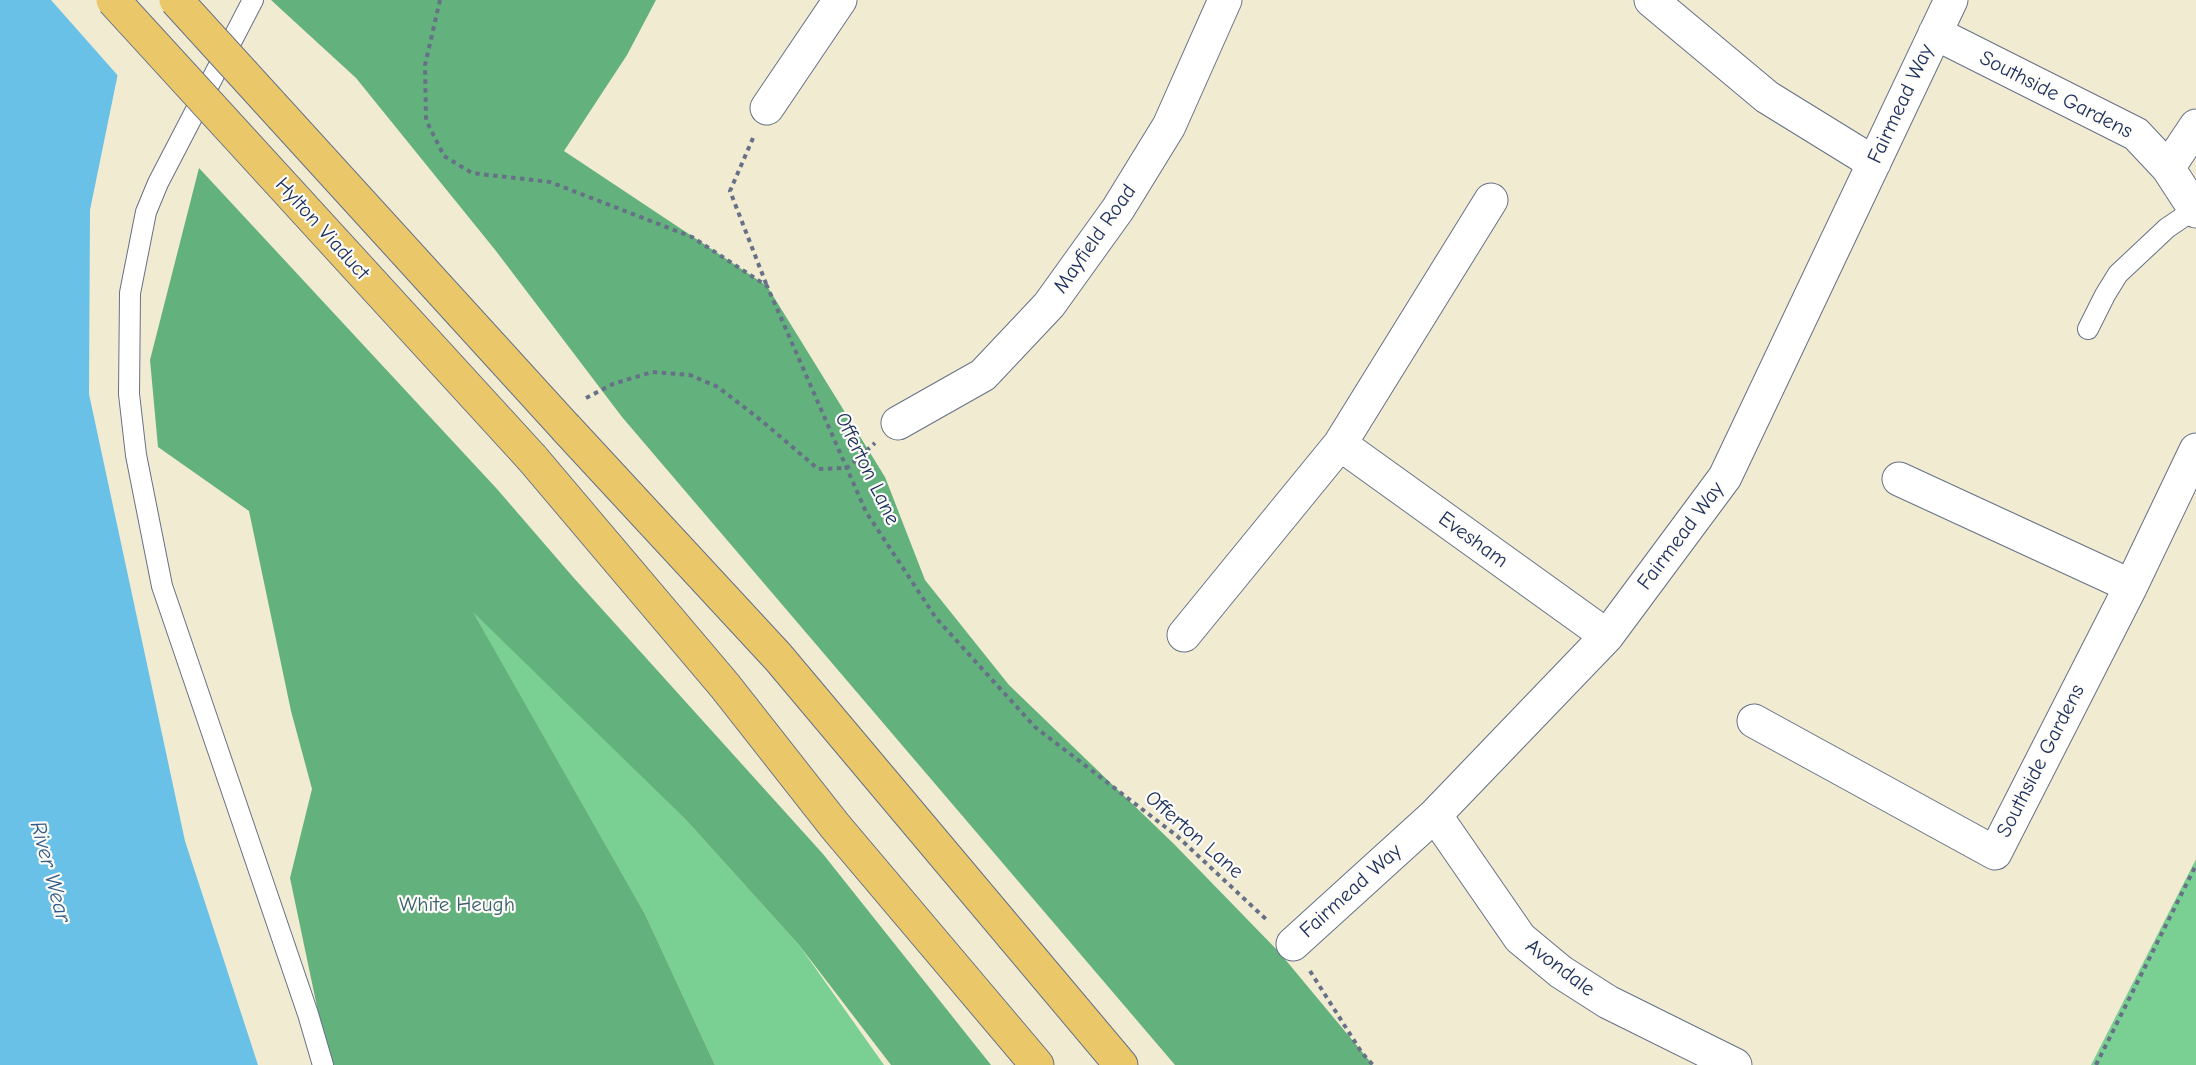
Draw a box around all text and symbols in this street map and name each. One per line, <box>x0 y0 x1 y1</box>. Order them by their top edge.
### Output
street label: Fairmead Way <box>1862 40 1940 168</box>
street label: Southside Gardens <box>1975 46 2137 144</box>
street label: Hylton Viaduct <box>269 173 375 285</box>
street label: Mayfield Road <box>1048 180 1142 298</box>
street label: Offerton Lane <box>829 409 905 529</box>
street label: Fairmead Way <box>1632 477 1730 595</box>
street label: Evesham <box>1433 506 1513 574</box>
street label: Southside Gardens <box>1992 680 2090 842</box>
street label: Offerton Lane <box>1140 785 1248 885</box>
water label: River Wear <box>24 818 76 926</box>
street label: Fairmead Way <box>1295 839 1407 943</box>
park label: White Heugh <box>399 892 515 918</box>
street label: Avondale <box>1520 934 1600 1002</box>

